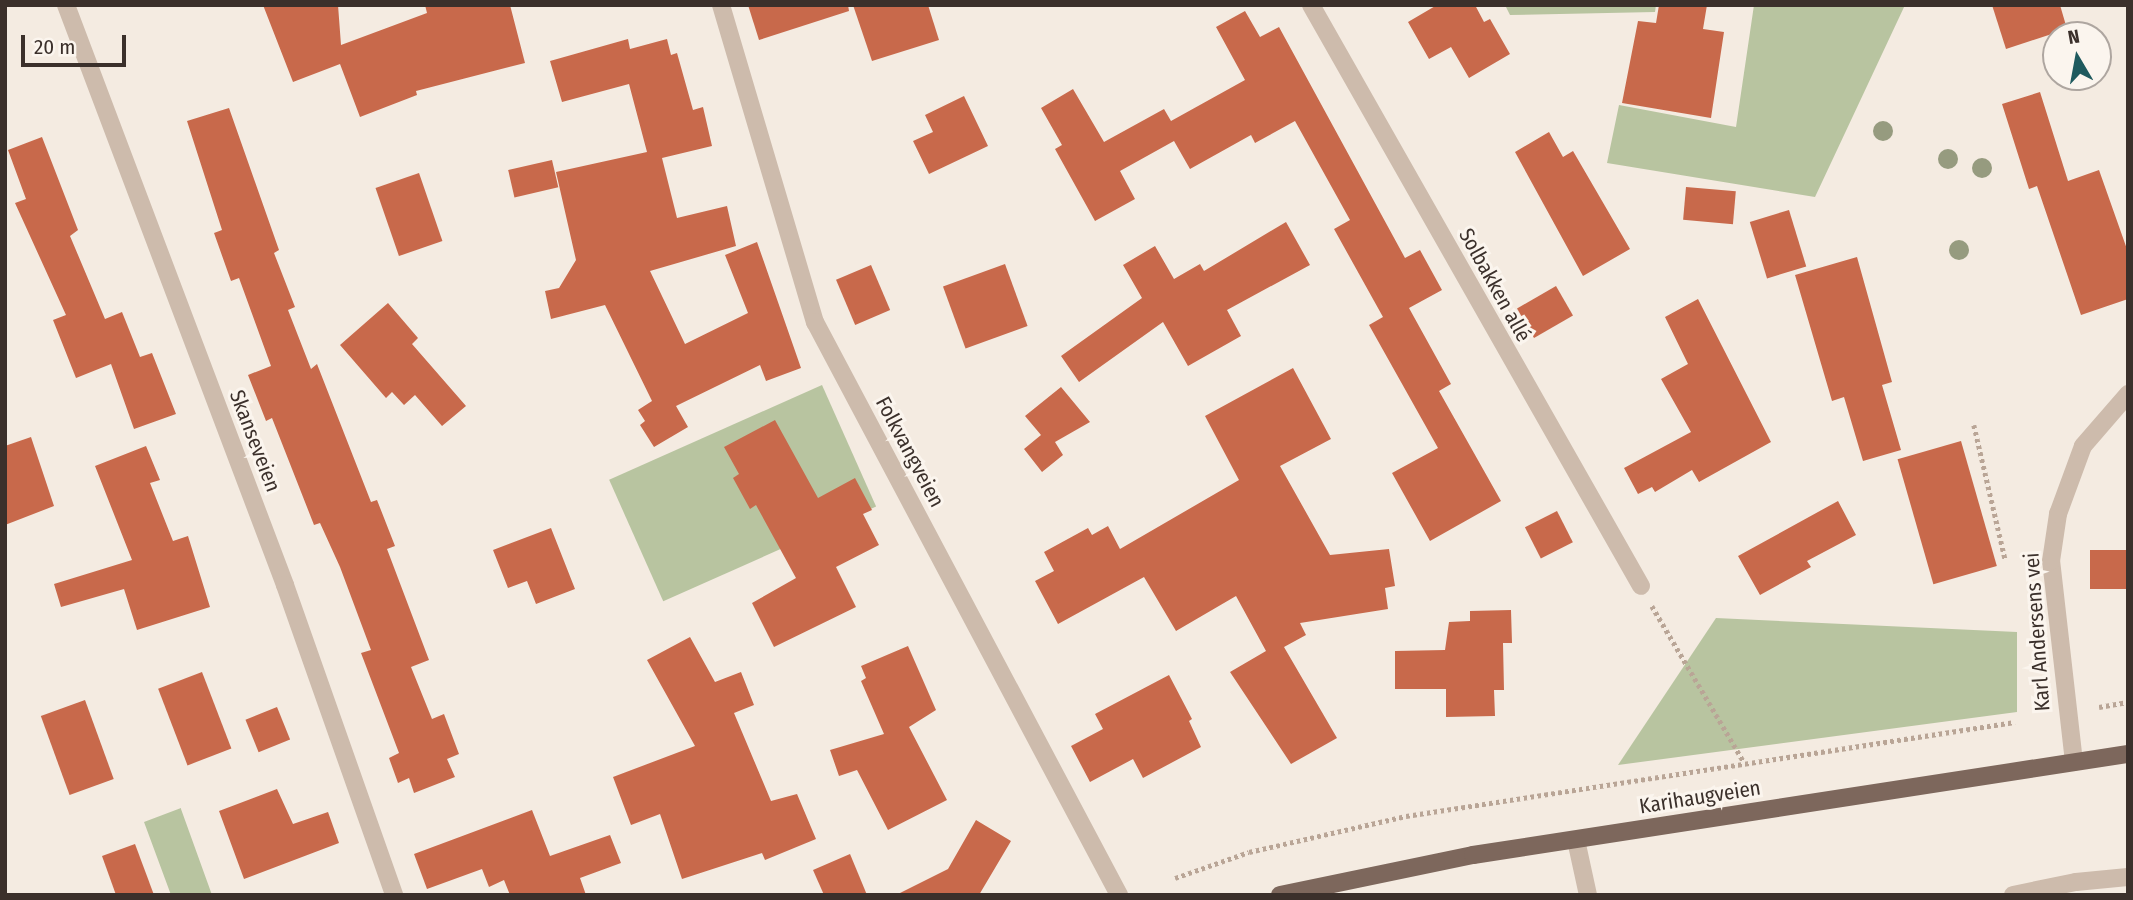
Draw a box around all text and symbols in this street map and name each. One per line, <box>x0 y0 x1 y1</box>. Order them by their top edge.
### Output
scale bar <box>24 21 130 65</box>
north arrow <box>2042 21 2112 91</box>
text: N <box>2066 24 2081 49</box>
text: 20 m <box>34 34 75 60</box>
street label: Solbakken allé <box>1454 224 1536 346</box>
street label: Skanseveien <box>224 387 286 495</box>
street label: Folkvangveien <box>870 392 950 512</box>
street label: Karl Andersens vei <box>2019 552 2055 712</box>
street label: Karihaugveien <box>1638 775 1762 819</box>

